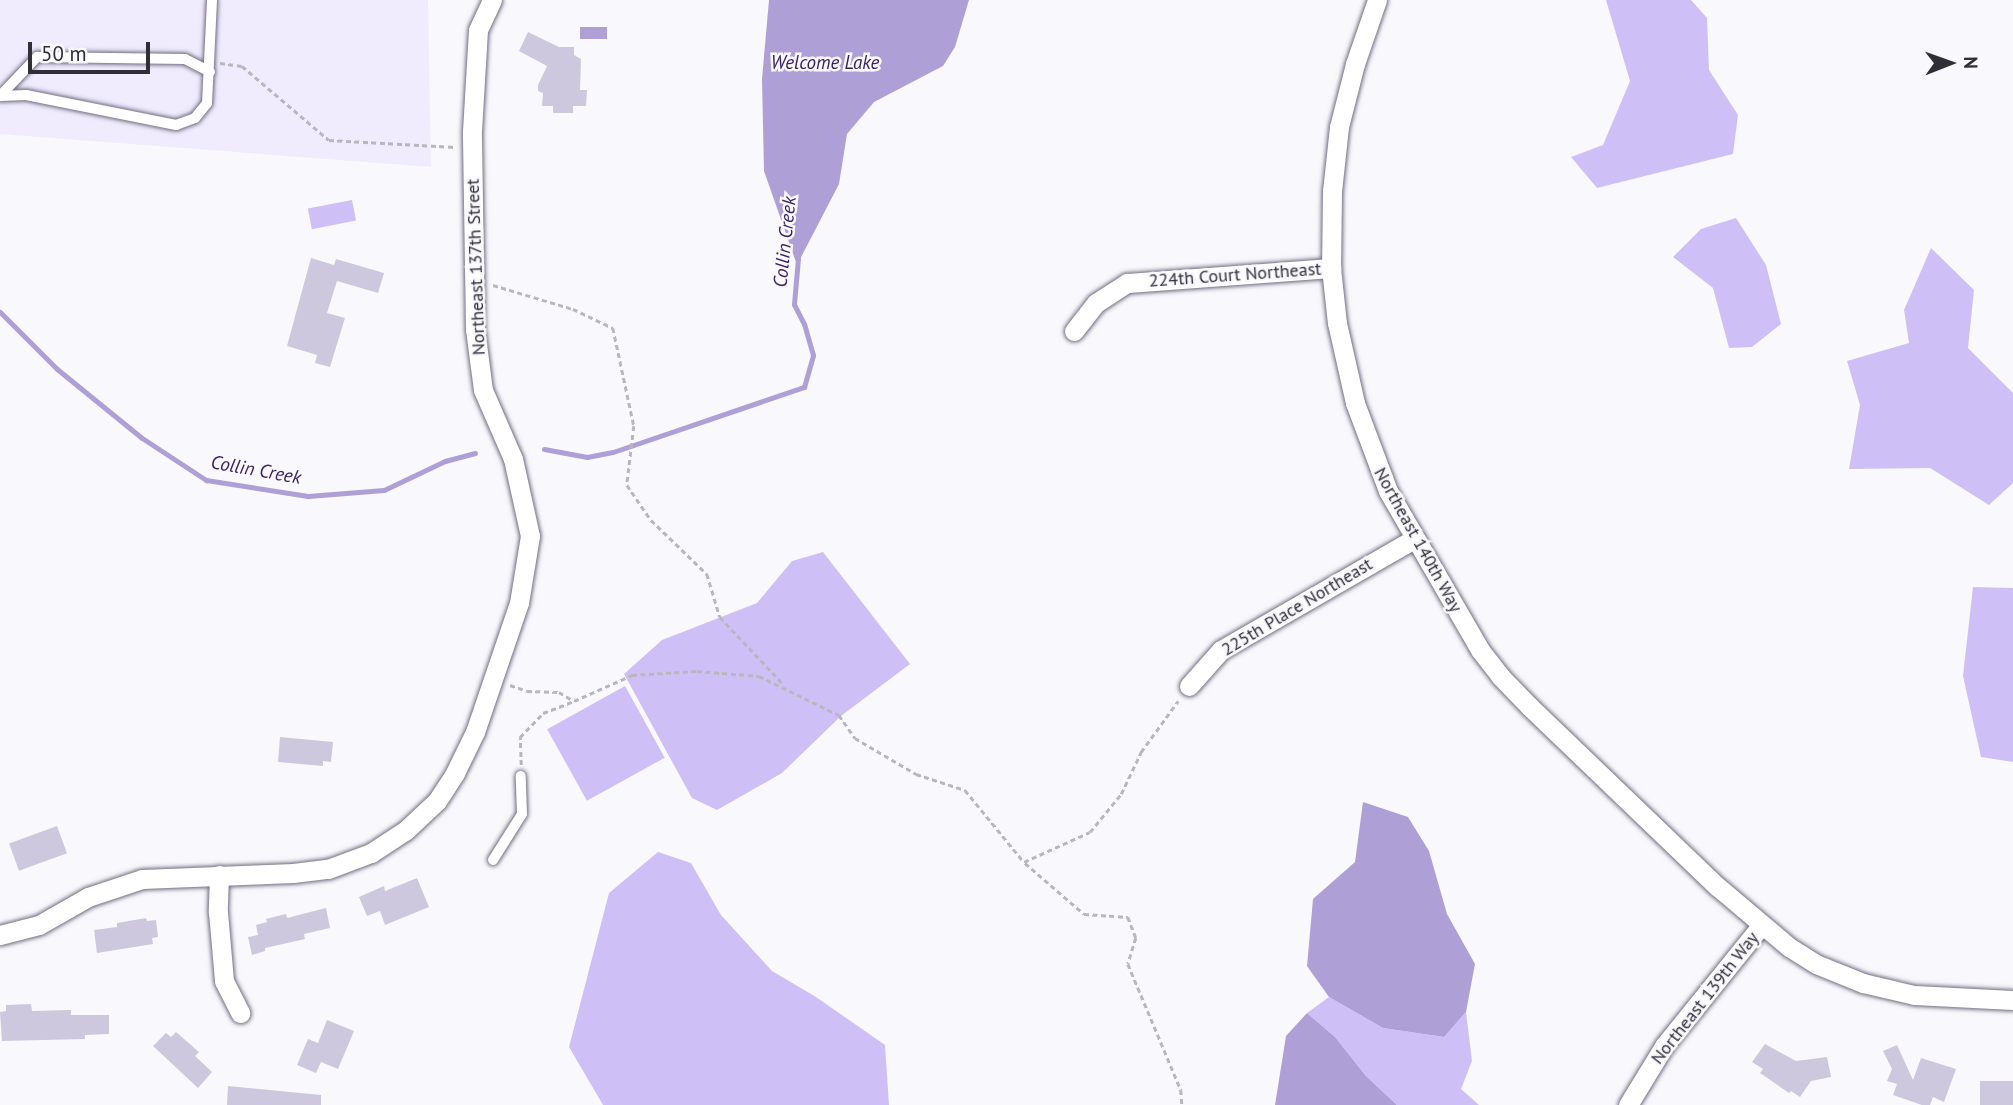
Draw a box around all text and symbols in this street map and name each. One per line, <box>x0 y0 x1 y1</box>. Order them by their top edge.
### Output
scale bar <box>32 28 154 72</box>
north arrow <box>1915 28 1985 98</box>
text: 50 m <box>41 40 87 67</box>
water label: Welcome Lake <box>771 52 879 74</box>
text: N <box>1959 56 1983 69</box>
street label: Northeast 137th Street <box>462 178 490 356</box>
water label: Collin Creek <box>769 195 801 289</box>
street label: 224th Court Northeast <box>1148 258 1322 292</box>
water label: Collin Creek <box>209 451 303 489</box>
street label: Northeast 140th Way <box>1369 464 1467 616</box>
street label: 225th Place Northeast <box>1218 553 1376 661</box>
street label: Northeast 139th Way <box>1646 927 1764 1069</box>

